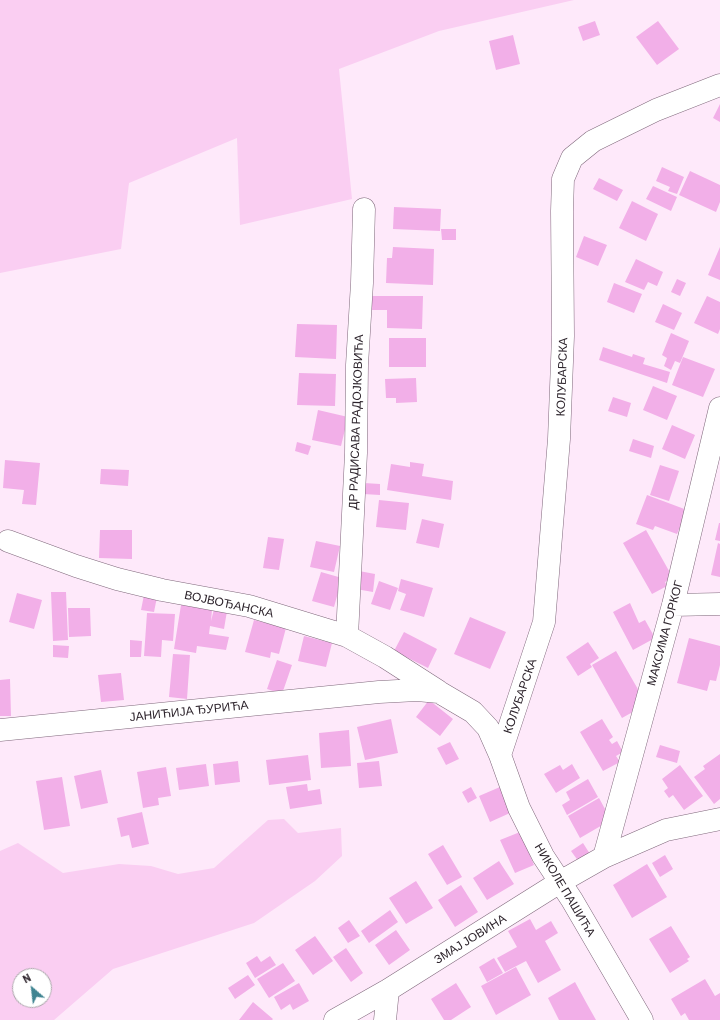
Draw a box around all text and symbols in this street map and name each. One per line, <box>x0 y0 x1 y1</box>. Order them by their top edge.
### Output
street label: ДР РАДИСАВА РАДОЈКОВИЋА <box>346 334 366 510</box>
street label: КОЛУБАРСКА <box>553 337 571 417</box>
street label: МАКСИМА ГОРКОГ <box>644 579 686 687</box>
street label: ВОЈВОЂАНСКА <box>183 588 275 620</box>
street label: КОЛУБАРСКА <box>500 656 540 736</box>
street label: ЈАНИЋИЈА ЂУРИЋА <box>129 698 249 724</box>
street label: НИКОЛЕ ПАШИЋА <box>531 841 599 939</box>
street label: ЗМАЈ ЈОВИНА <box>431 911 509 967</box>
north arrow <box>12 968 52 1008</box>
text: N <box>20 970 33 985</box>

